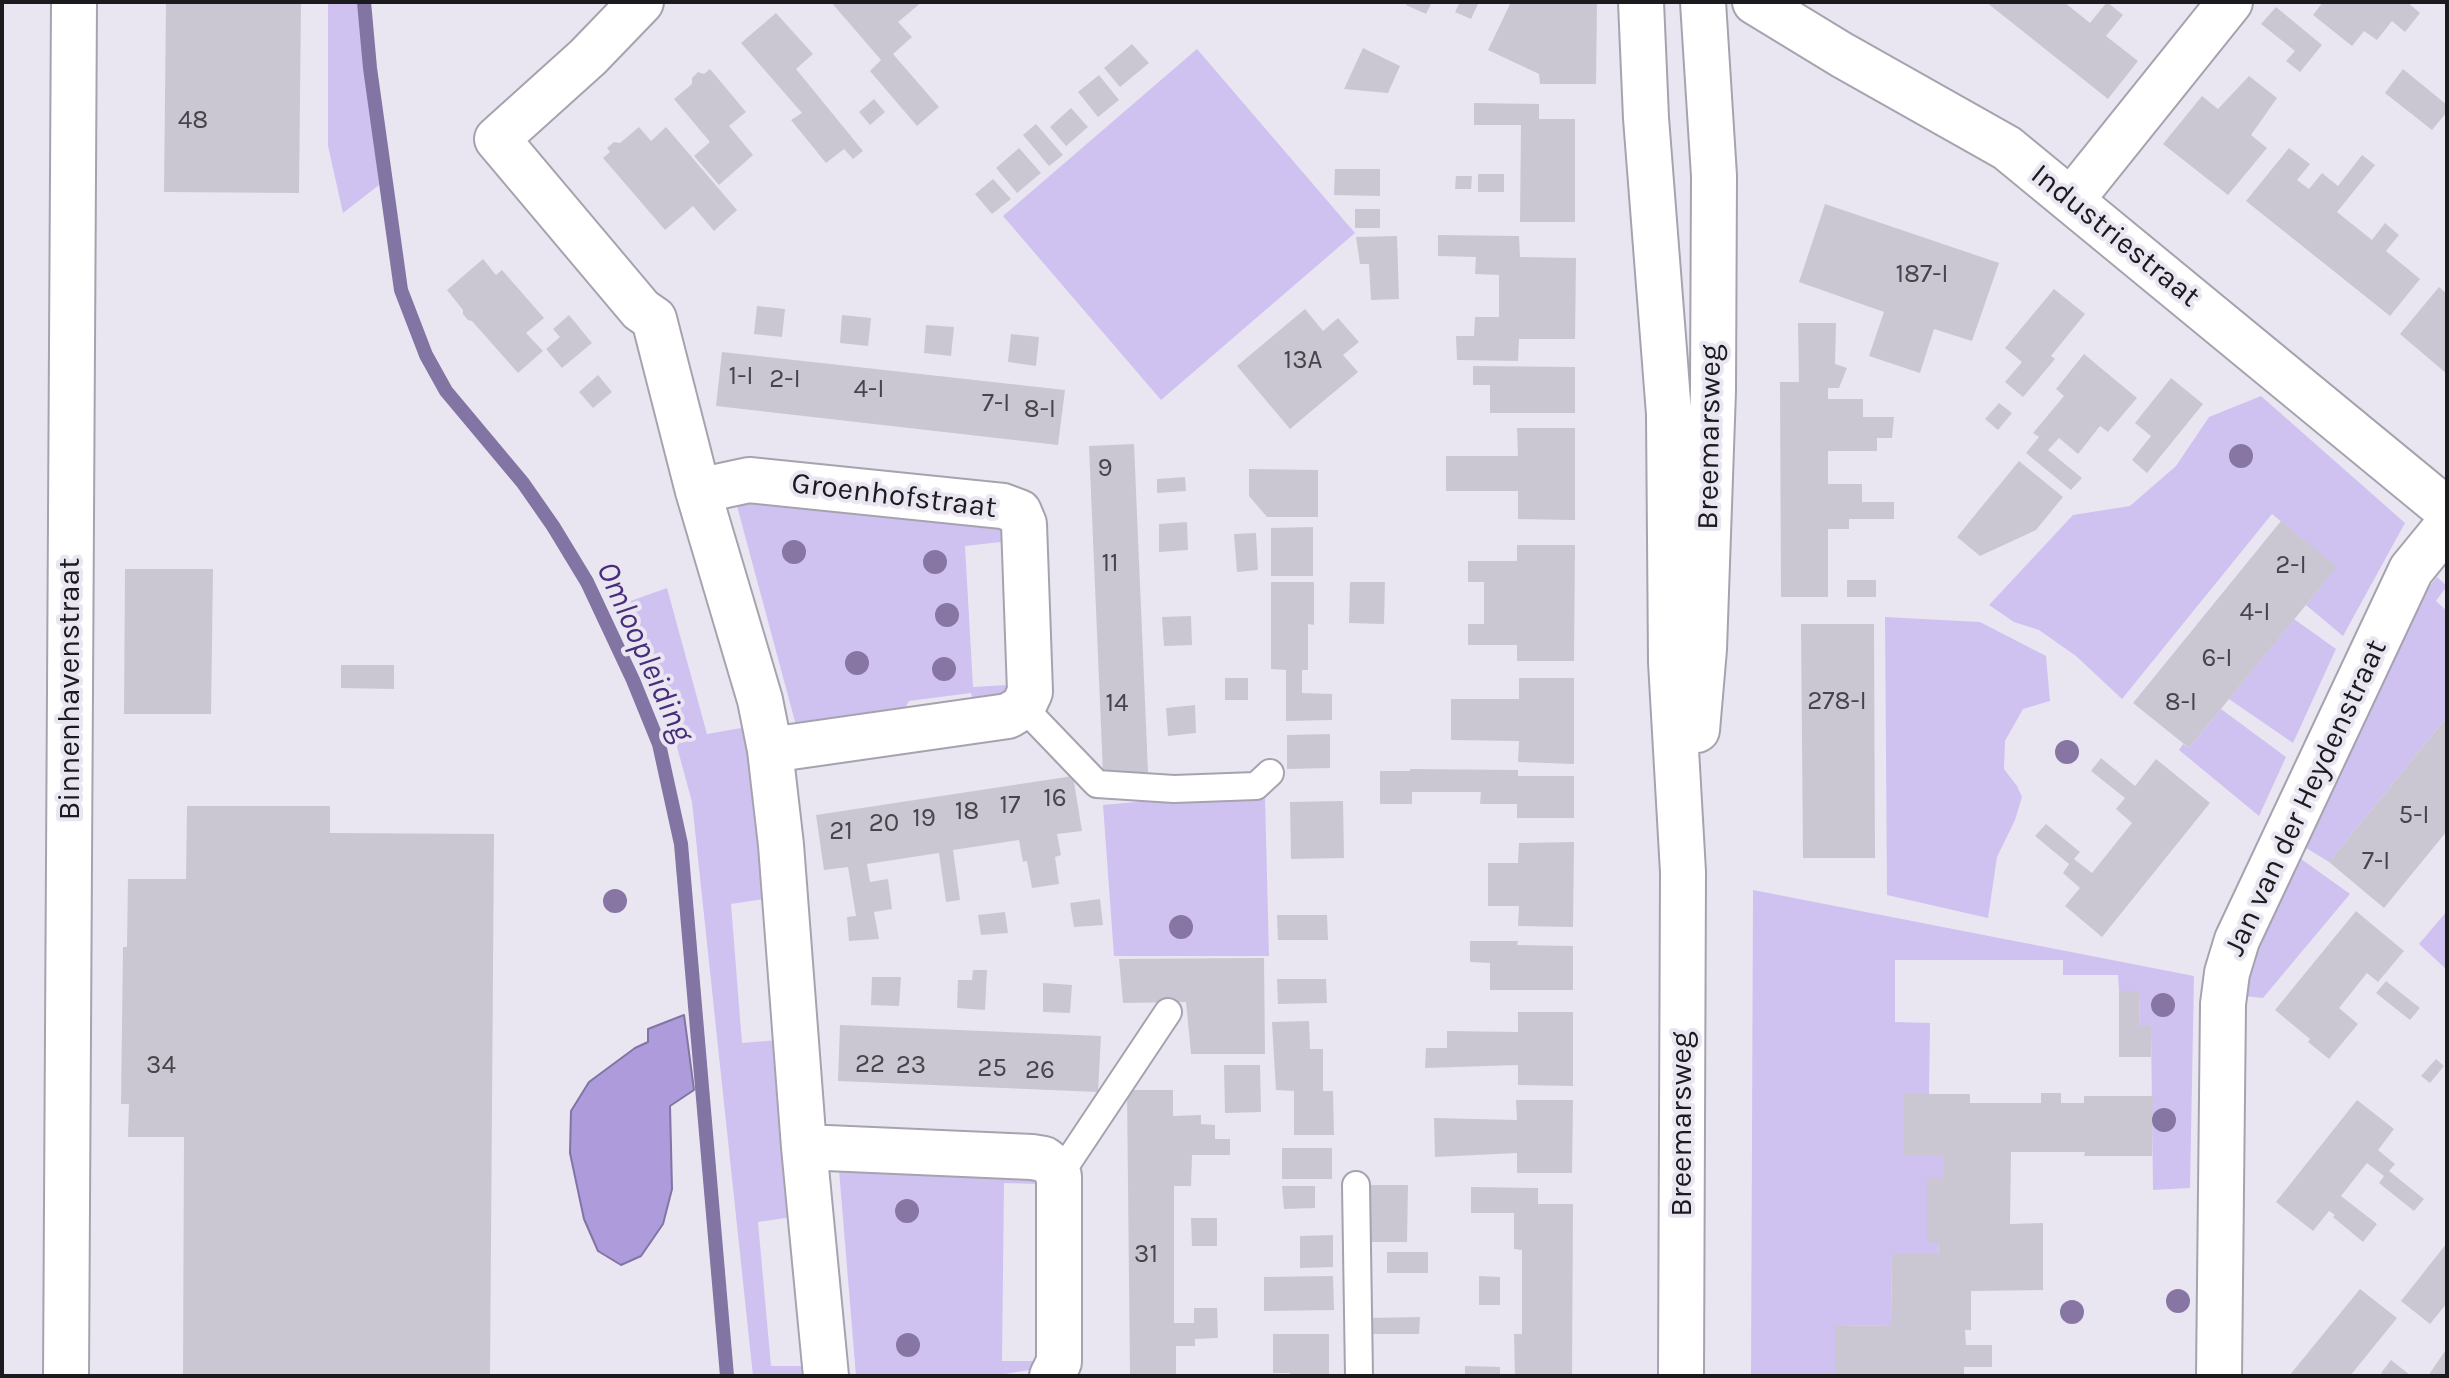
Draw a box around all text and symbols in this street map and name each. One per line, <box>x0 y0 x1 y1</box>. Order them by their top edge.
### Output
house number: 48 <box>178 105 208 137</box>
street label: Industriestraat <box>2023 157 2207 315</box>
house number: 187-I <box>1895 259 1949 291</box>
street label: Breemarsweg <box>1690 344 1730 530</box>
house number: 13A <box>1284 345 1322 377</box>
house number: 1-I <box>729 361 753 393</box>
house number: 2-I <box>769 364 801 396</box>
house number: 4-I <box>854 374 884 406</box>
house number: 7-I <box>982 388 1010 420</box>
house number: 8-I <box>1024 394 1056 426</box>
house number: 9 <box>1097 453 1113 485</box>
street label: Groenhofstraat <box>789 466 999 526</box>
house number: 11 <box>1101 548 1119 580</box>
house number: 2-I <box>2275 550 2307 582</box>
water label: Omloopleiding <box>587 556 701 748</box>
street label: Binnenhavenstraat <box>52 558 88 820</box>
house number: 4-I <box>2240 597 2270 629</box>
street label: Jan van der Heydenstraat <box>2217 634 2395 962</box>
house number: 6-I <box>2201 643 2233 675</box>
house number: 278-I <box>1807 686 1867 718</box>
house number: 8-I <box>2165 687 2197 719</box>
house number: 14 <box>1105 688 1129 720</box>
house number: 16 <box>1043 783 1067 815</box>
house number: 17 <box>1000 790 1020 822</box>
house number: 18 <box>955 796 979 828</box>
house number: 5-I <box>2398 800 2430 832</box>
house number: 19 <box>912 803 936 835</box>
house number: 20 <box>869 808 899 840</box>
house number: 21 <box>829 816 853 848</box>
house number: 7-I <box>2362 846 2390 878</box>
street label: Breemarsweg <box>1664 1031 1700 1217</box>
house number: 22 <box>855 1049 885 1081</box>
house number: 34 <box>146 1050 176 1082</box>
house number: 23 <box>896 1050 926 1082</box>
house number: 25 <box>977 1053 1007 1085</box>
house number: 26 <box>1025 1055 1055 1087</box>
house number: 31 <box>1134 1239 1158 1271</box>

